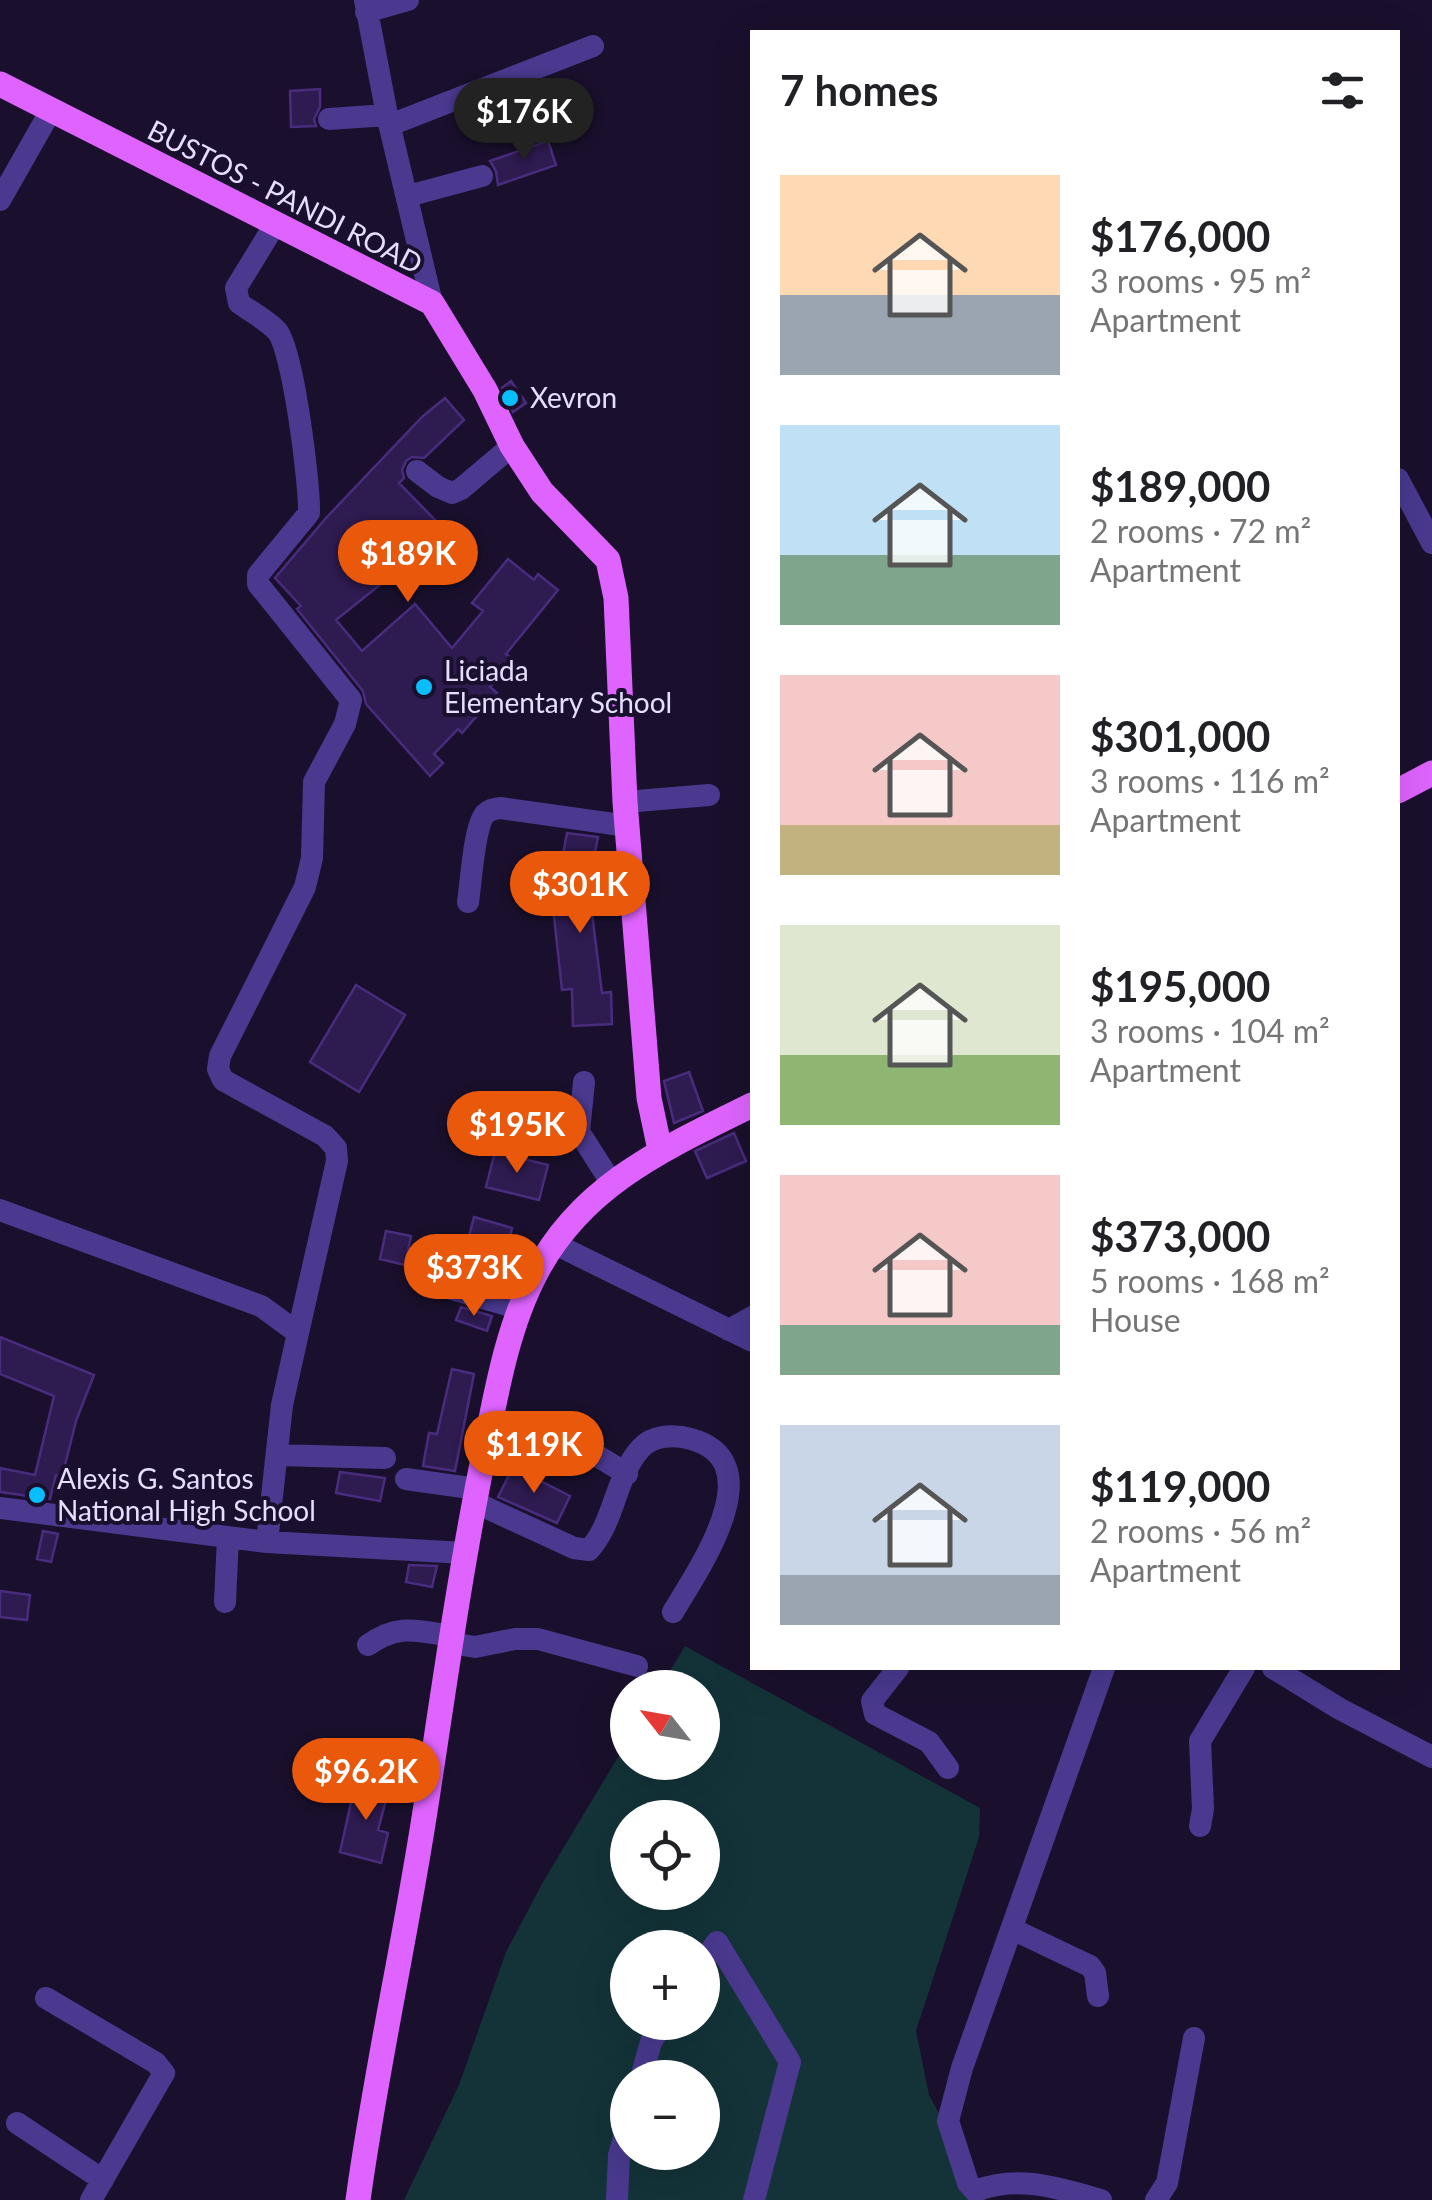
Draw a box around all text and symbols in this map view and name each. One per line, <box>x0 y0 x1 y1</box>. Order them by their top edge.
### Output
icon: filters <box>1315 63 1370 118</box>
text: 7 homes <box>780 65 938 115</box>
pin: $176K <box>454 78 594 163</box>
text: $176K <box>476 91 572 130</box>
street label: BUSTOS - PANDI ROAD <box>143 112 428 280</box>
text: $176,000 <box>1090 211 1270 261</box>
icon: home <box>860 215 980 335</box>
text: 3 rooms · 95 m² <box>1090 261 1311 300</box>
text: Apartment <box>1090 300 1241 339</box>
place label: Xevron <box>530 380 617 414</box>
marker: Xevron <box>499 387 521 409</box>
text: $189,000 <box>1090 461 1270 511</box>
icon: home <box>860 465 980 585</box>
text: 2 rooms · 72 m² <box>1090 511 1311 550</box>
pin: $189K <box>338 520 478 605</box>
text: $189K <box>360 533 456 572</box>
text: Apartment <box>1090 550 1241 589</box>
place label: Liciada Elementary School <box>444 653 672 719</box>
marker: Liciada Elementary School <box>413 676 435 698</box>
text: $301,000 <box>1090 711 1270 761</box>
icon: home <box>860 715 980 835</box>
text: 3 rooms · 116 m² <box>1090 761 1330 800</box>
text: Apartment <box>1090 800 1241 839</box>
pin: $301K <box>510 851 650 936</box>
text: $301K <box>532 864 628 903</box>
text: $195,000 <box>1090 961 1270 1011</box>
icon: home <box>860 965 980 1085</box>
text: 3 rooms · 104 m² <box>1090 1011 1330 1050</box>
text: Apartment <box>1090 1050 1241 1089</box>
pin: $195K <box>447 1091 587 1176</box>
text: $195K <box>469 1104 565 1143</box>
text: $373,000 <box>1090 1211 1270 1261</box>
icon: home <box>860 1215 980 1335</box>
pin: $373K <box>404 1234 544 1319</box>
text: $373K <box>426 1247 522 1286</box>
text: 5 rooms · 168 m² <box>1090 1261 1330 1300</box>
text: House <box>1090 1300 1181 1339</box>
pin: $119K <box>464 1411 604 1496</box>
text: $119K <box>486 1424 582 1463</box>
place label: Alexis G. Santos National High School <box>57 1461 316 1527</box>
text: $119,000 <box>1090 1461 1270 1511</box>
icon: home <box>860 1465 980 1585</box>
marker: Alexis G. Santos National High School <box>26 1484 48 1506</box>
text: 2 rooms · 56 m² <box>1090 1511 1311 1550</box>
text: Apartment <box>1090 1550 1241 1589</box>
north arrow <box>610 1670 720 1780</box>
map controls <box>610 1670 720 2170</box>
pin: $96.2K <box>285 1738 447 1823</box>
text: $96.2K <box>314 1751 418 1790</box>
button: locate <box>610 1800 720 1910</box>
button: + <box>610 1930 720 2040</box>
button: − <box>610 2060 720 2170</box>

